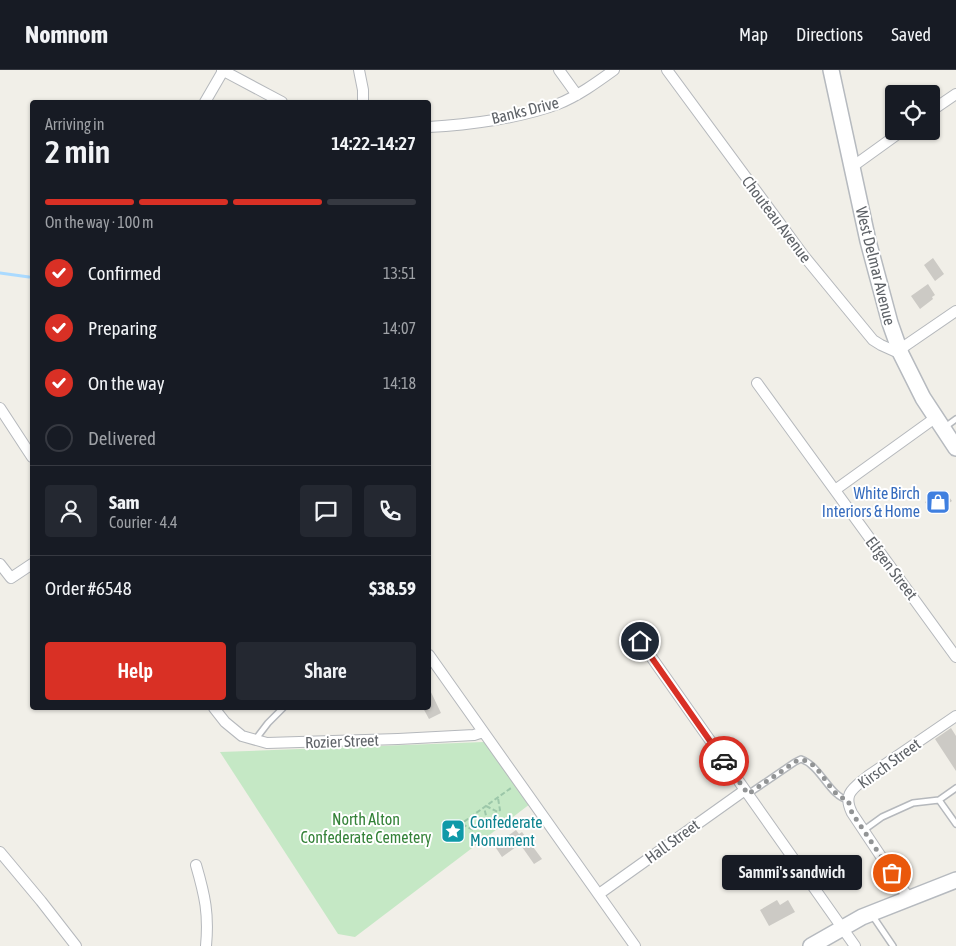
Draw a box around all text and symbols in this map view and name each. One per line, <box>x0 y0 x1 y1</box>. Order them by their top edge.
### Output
text: Nomnom <box>25 21 108 48</box>
text: Map <box>739 24 768 45</box>
text: Directions <box>796 24 863 45</box>
text: Saved <box>891 24 931 45</box>
map controls <box>885 85 940 140</box>
button: locate <box>885 85 940 140</box>
street label: Banks Drive <box>489 93 561 127</box>
text: Arriving in <box>45 115 105 133</box>
text: 14:22–14:27 <box>331 132 416 154</box>
text: 2 min <box>45 133 110 170</box>
street label: Chouteau Avenue <box>739 172 815 266</box>
street label: West Delmar Avenue <box>853 205 899 327</box>
text: On the way · 100 m <box>45 213 154 231</box>
icon: check <box>45 259 73 287</box>
text: Confirmed <box>88 262 161 284</box>
text: 13:51 <box>383 264 416 282</box>
icon: check <box>45 314 73 342</box>
text: Preparing <box>88 317 157 339</box>
text: 14:07 <box>383 319 416 337</box>
icon: check <box>45 369 73 397</box>
text: On the way <box>88 372 165 394</box>
text: 14:18 <box>383 374 416 392</box>
text: Delivered <box>88 427 156 449</box>
place label: White Birch Interiors & Home <box>822 484 920 520</box>
button: person <box>45 485 97 537</box>
button: chat <box>300 485 352 537</box>
button: phone <box>364 485 416 537</box>
shop icon: White Birch Interiors & Home <box>925 489 951 515</box>
text: Sam <box>109 491 140 513</box>
text: Courier · 4.4 <box>109 513 178 531</box>
street label: Elfgen Street <box>862 533 922 604</box>
text: Order #6548 <box>45 577 132 599</box>
text: $38.59 <box>369 577 416 599</box>
pin <box>619 620 661 662</box>
icon: home <box>626 627 654 655</box>
button: Help <box>45 642 226 700</box>
button: Share <box>236 642 416 700</box>
street label: Rozier Street <box>305 731 380 751</box>
street label: Kirsch Street <box>854 734 924 792</box>
courier <box>699 736 749 786</box>
icon: car <box>710 747 738 775</box>
park label: North Alton Confederate Cemetery <box>301 810 432 847</box>
place label: Confederate Monument <box>470 813 542 849</box>
street label: Hall Street <box>641 815 703 867</box>
place icon: Confederate Monument <box>440 818 466 844</box>
pin <box>871 852 913 894</box>
callout: Sammi's sandwich <box>722 856 862 890</box>
icon: bag <box>878 859 906 887</box>
text: Sammi's sandwich <box>739 863 845 881</box>

